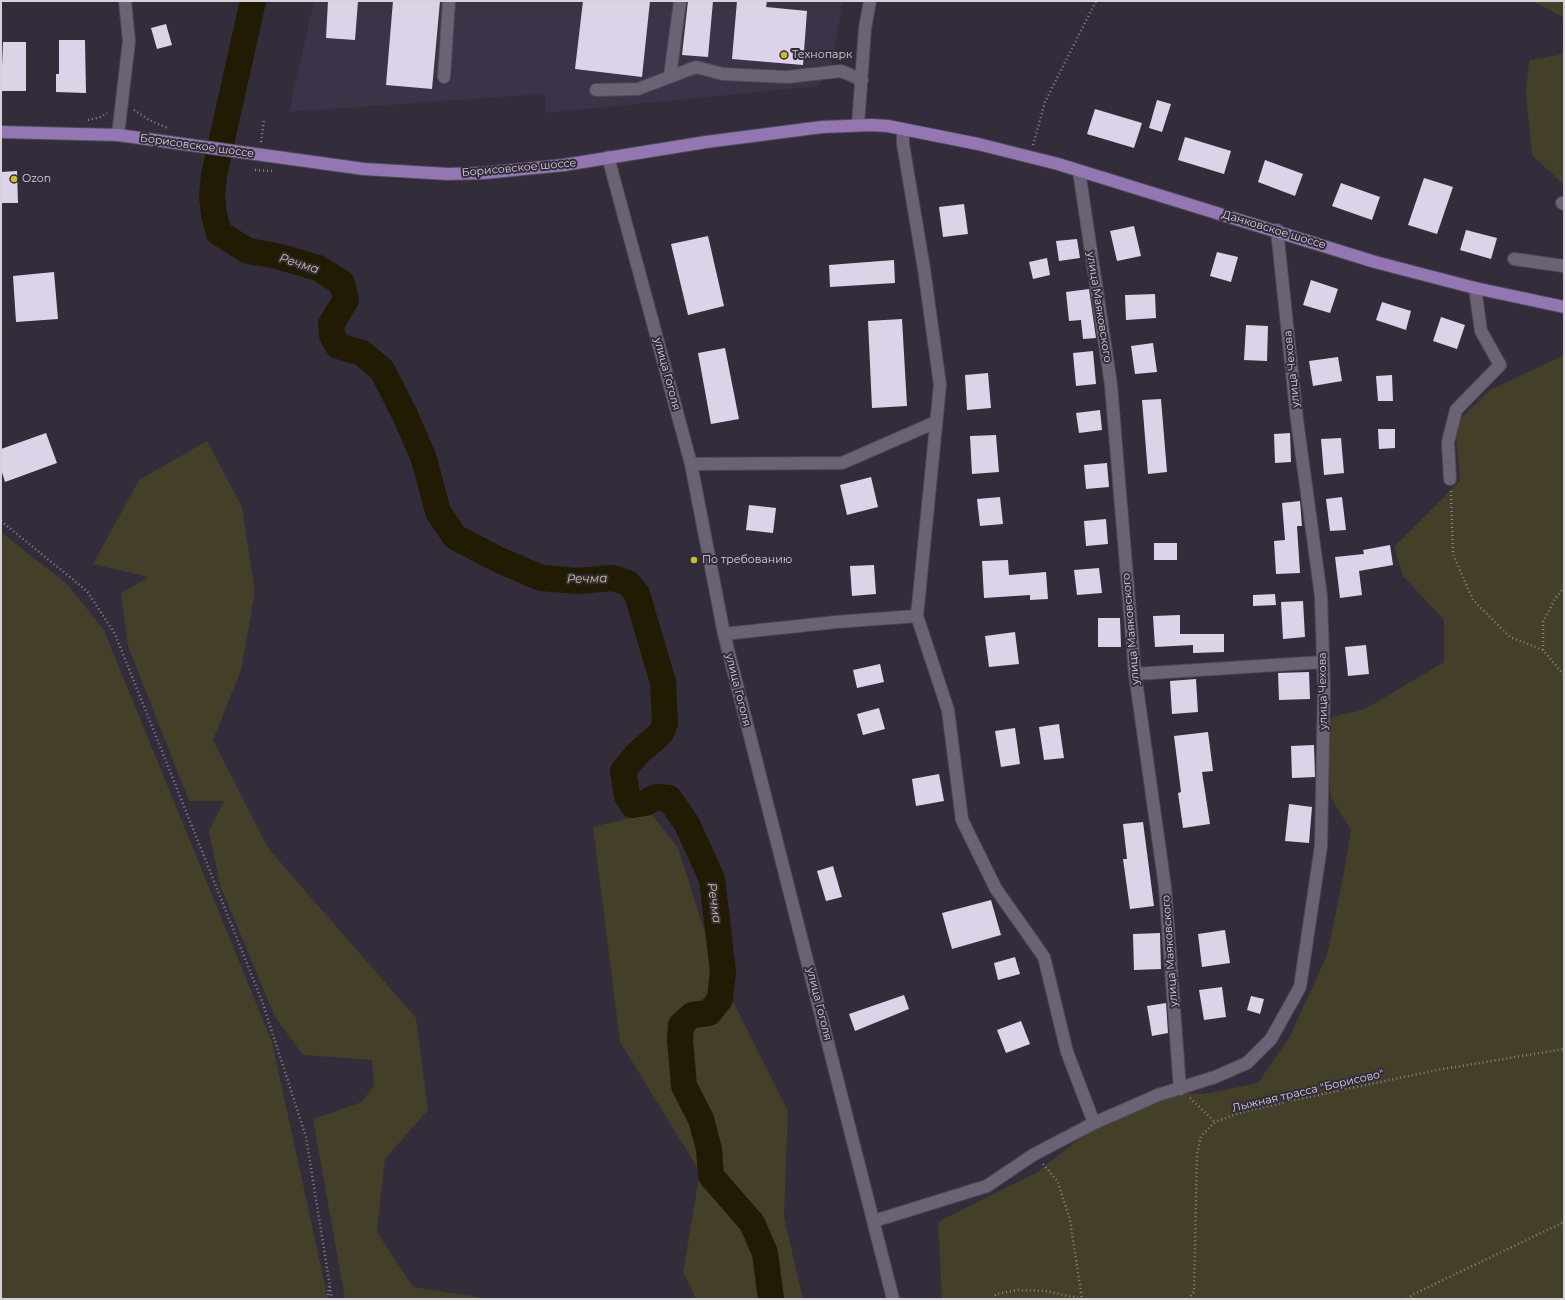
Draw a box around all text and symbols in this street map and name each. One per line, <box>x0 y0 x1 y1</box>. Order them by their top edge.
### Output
place label: Технопарк <box>792 48 852 62</box>
marker: Технопарк <box>779 50 789 60</box>
street label: Борисовское шоссе <box>139 131 255 161</box>
street label: Борисовское шоссе <box>461 156 577 180</box>
place label: Ozon <box>22 172 51 186</box>
marker: Ozon <box>9 174 19 184</box>
street label: Данковское шоссе <box>1221 208 1327 252</box>
water label: Речма <box>277 251 321 277</box>
street label: улица Маяковского <box>1084 251 1114 363</box>
street label: улица Чехова <box>1281 330 1303 408</box>
street label: улица Гоголя <box>651 336 683 412</box>
place label: По требованию <box>702 553 792 567</box>
marker: По требованию <box>689 555 699 565</box>
water label: Речма <box>566 571 608 587</box>
street label: улица Маяковского <box>1120 573 1142 685</box>
street label: улица Гоголя <box>723 652 753 728</box>
street label: улица Чехова <box>1316 652 1330 730</box>
water label: Речма <box>704 882 724 924</box>
street label: улица Маяковского <box>1160 895 1180 1007</box>
street label: улица Гоголя <box>804 966 834 1042</box>
street label: Лыжная трасса "Борисово" <box>1231 1067 1385 1115</box>

